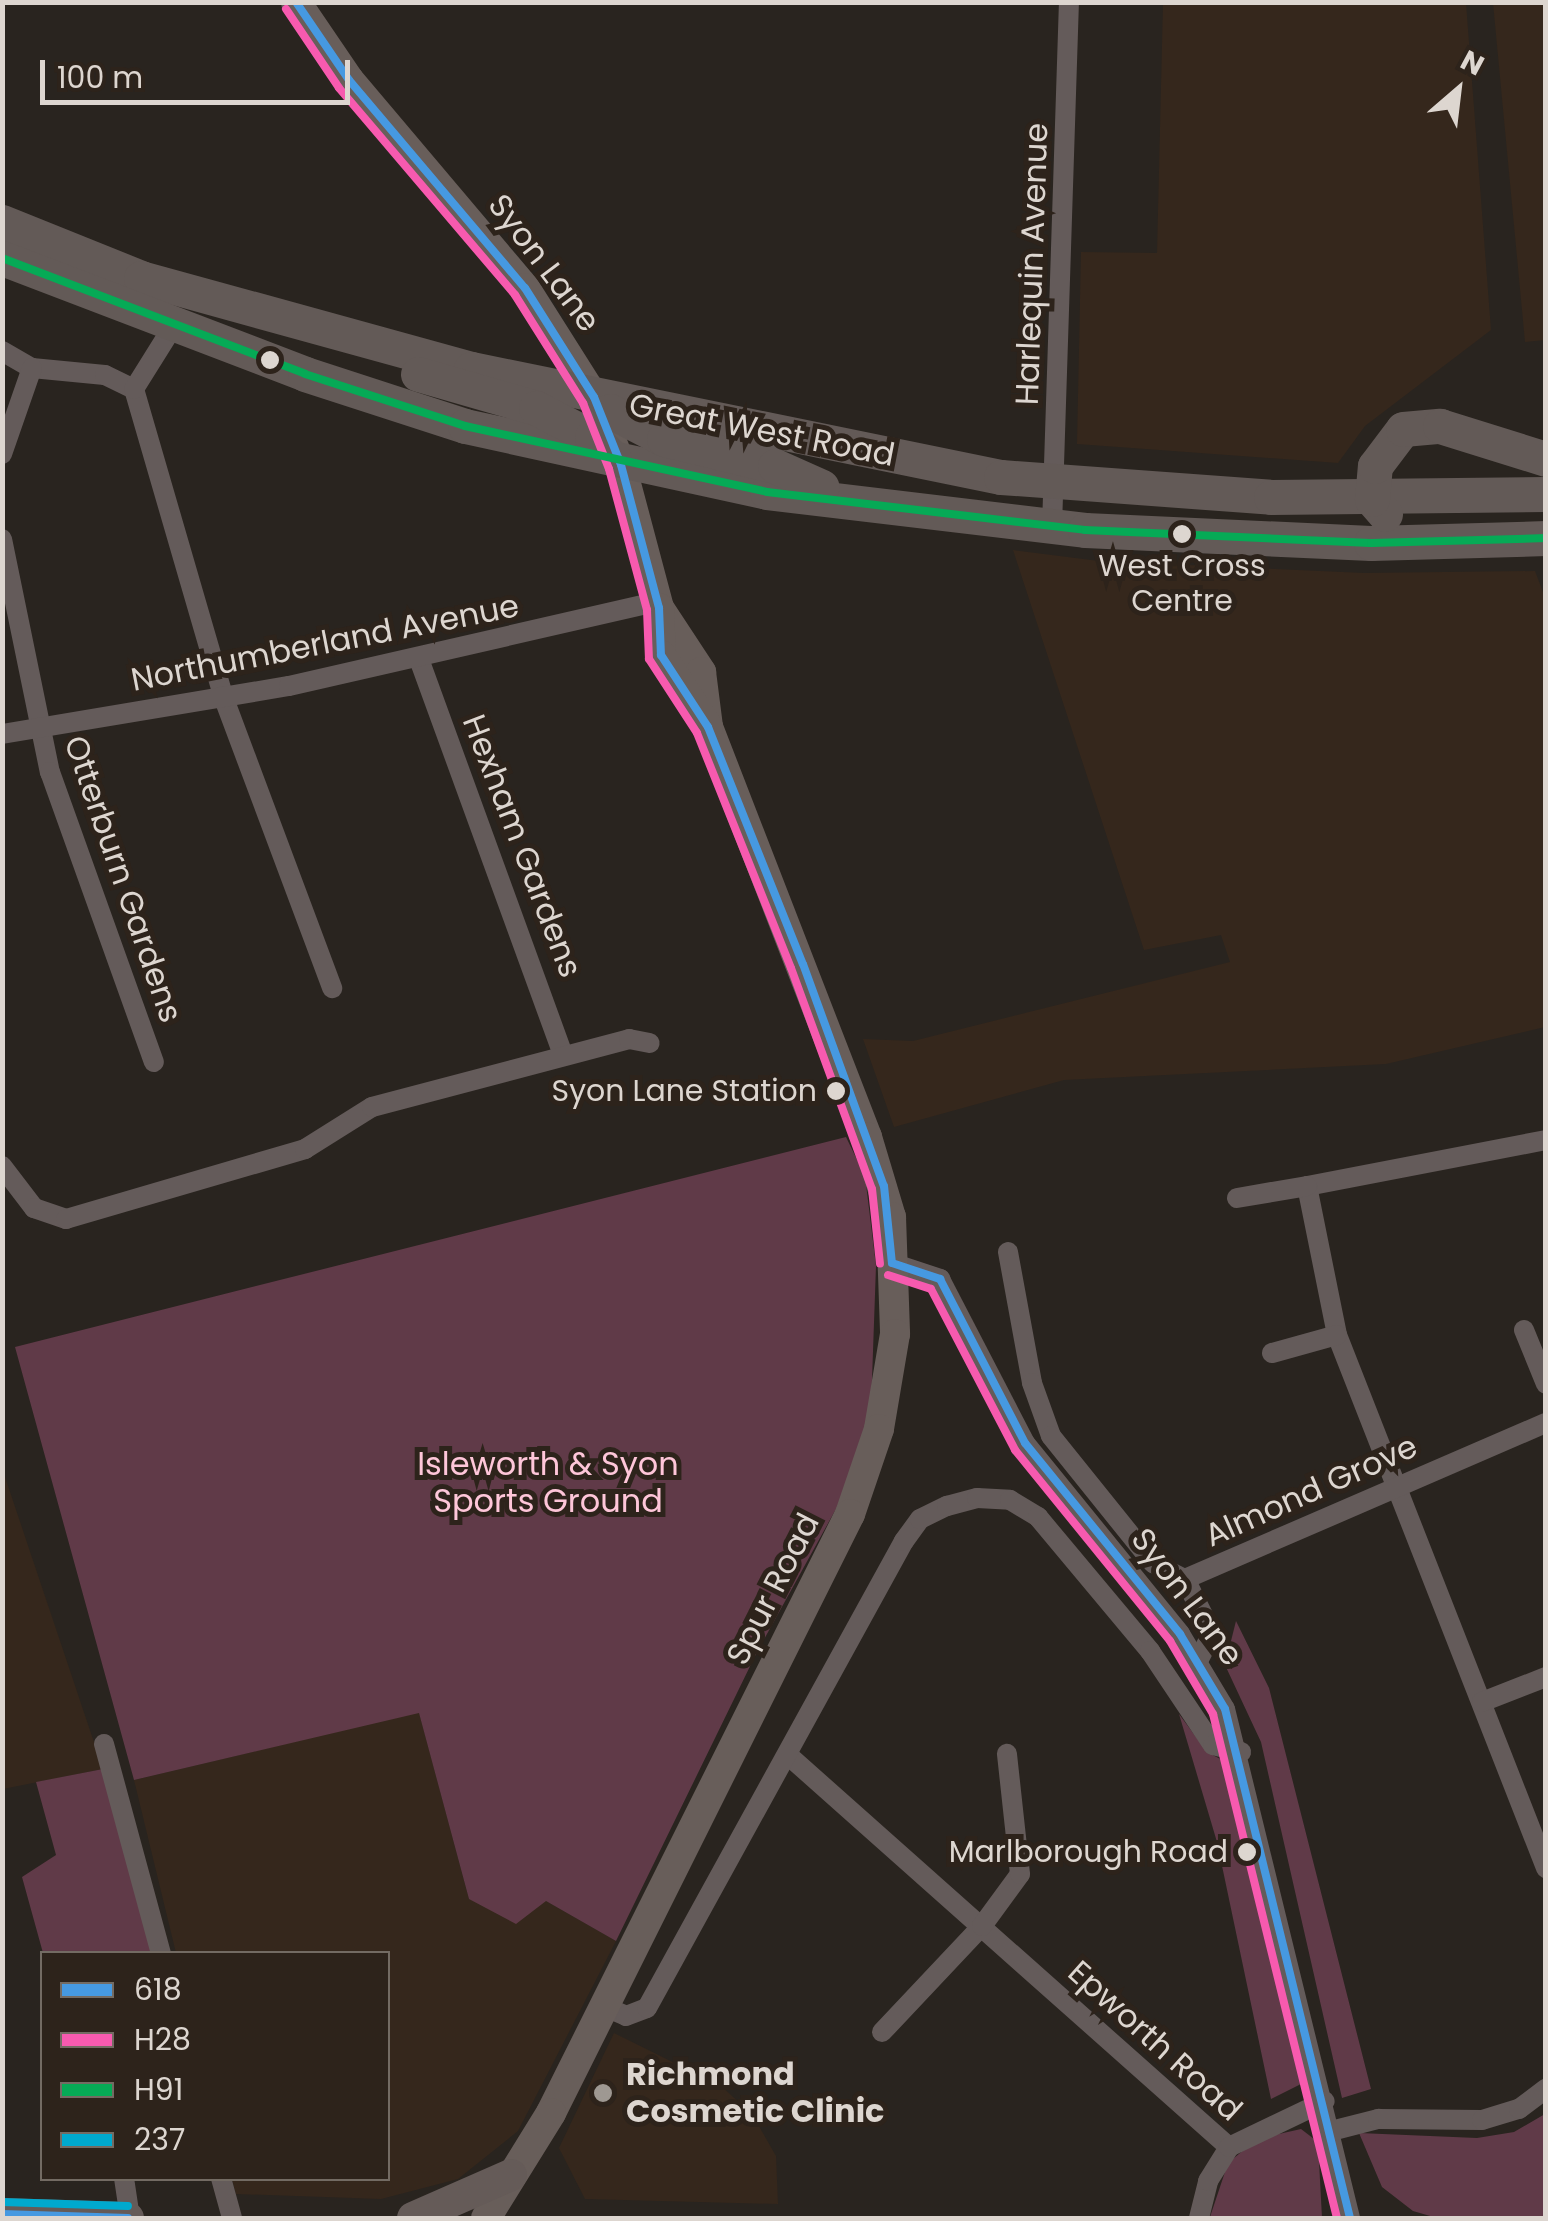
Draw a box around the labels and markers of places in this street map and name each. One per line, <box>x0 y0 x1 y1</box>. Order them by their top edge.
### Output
unlabelled marker <box>260 350 280 370</box>
marker: West Cross Centre <box>1172 524 1192 544</box>
place label: West Cross Centre <box>1098 548 1266 618</box>
place label: Syon Lane Station <box>552 1073 817 1109</box>
marker: Syon Lane Station <box>826 1081 846 1101</box>
place label: Marlborough Road <box>949 1834 1228 1870</box>
marker: Marlborough Road <box>1237 1842 1257 1862</box>
place label: Richmond Cosmetic Clinic <box>626 2056 884 2131</box>
marker: Richmond Cosmetic Clinic <box>590 2080 616 2106</box>

